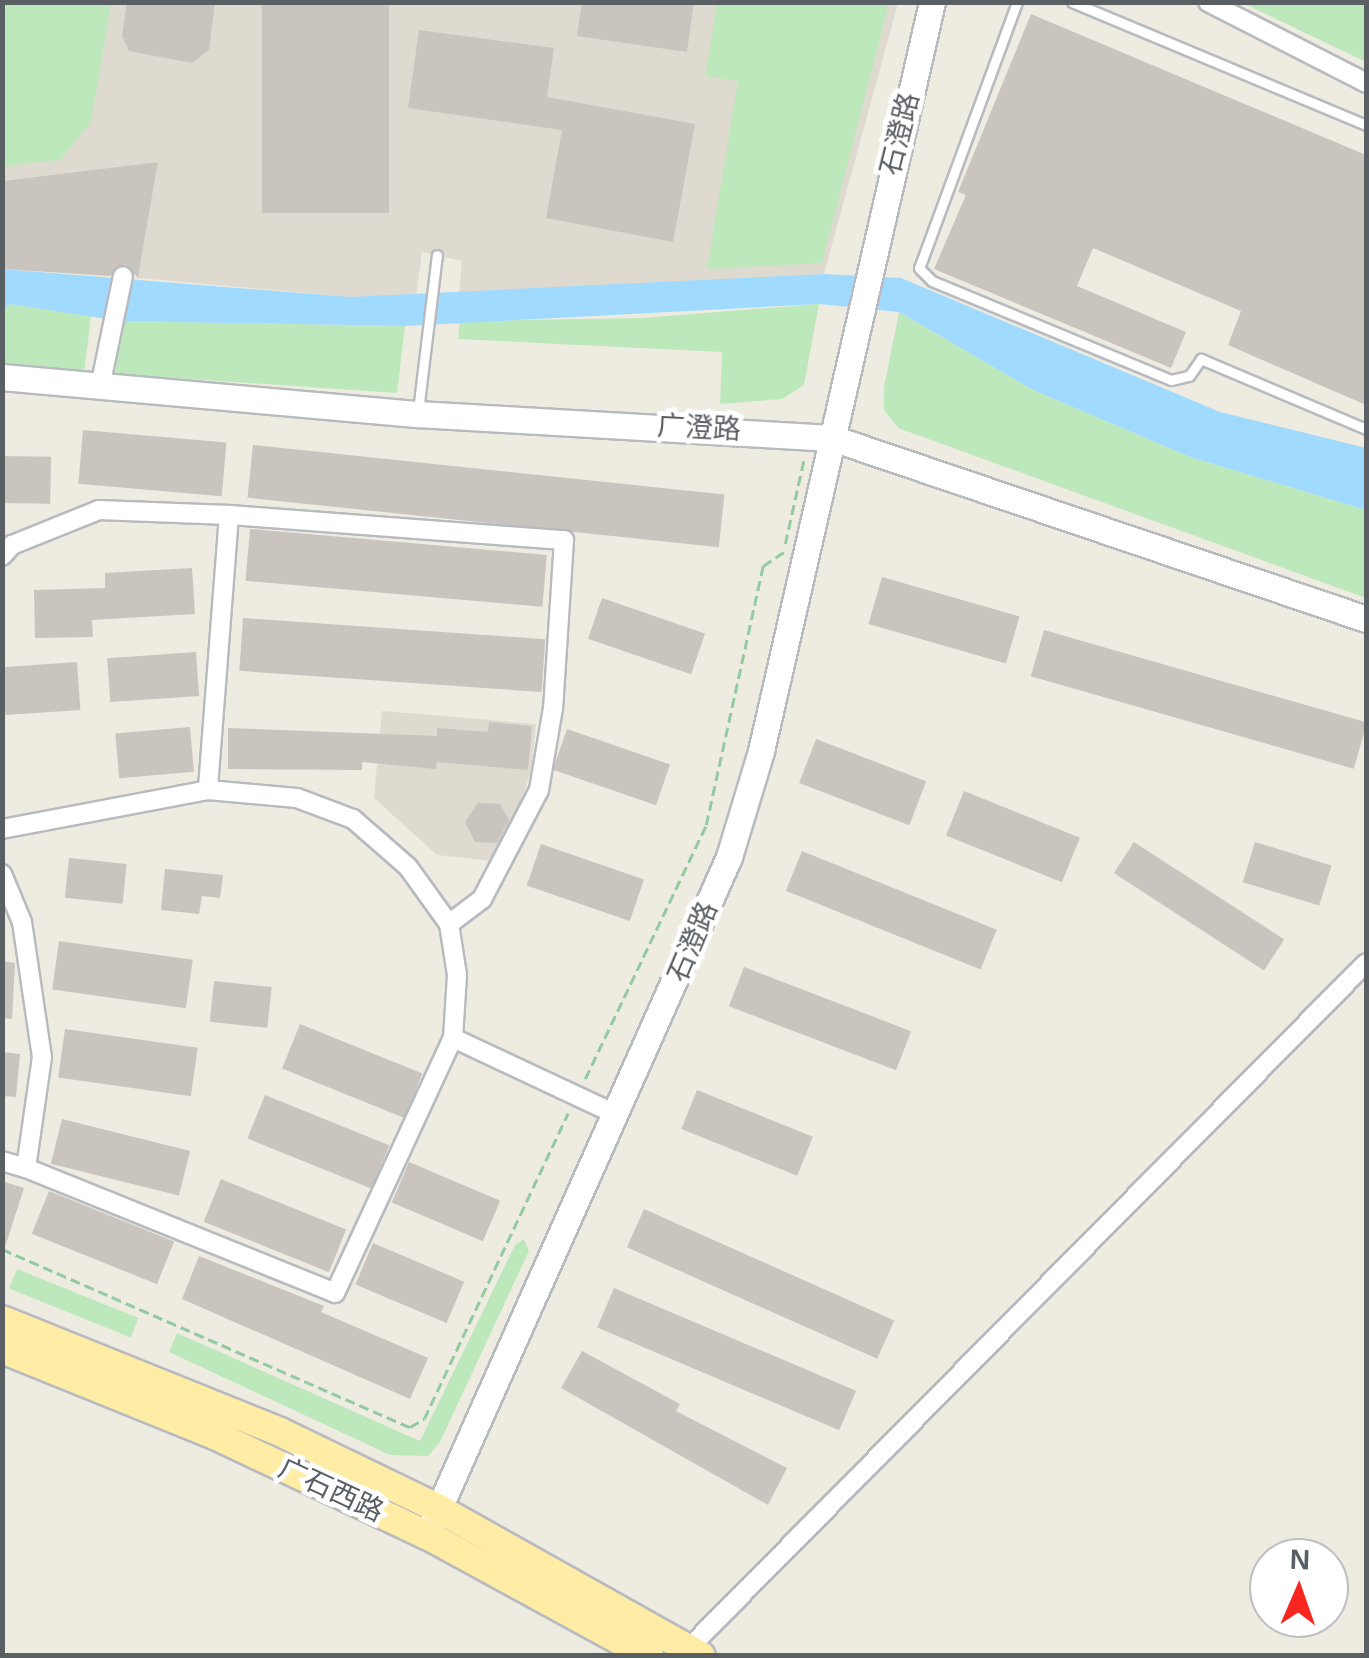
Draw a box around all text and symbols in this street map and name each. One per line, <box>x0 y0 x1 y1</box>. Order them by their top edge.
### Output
street label: 石澄路 <box>874 89 926 179</box>
street label: 广澄路 <box>656 409 742 447</box>
street label: 石澄路 <box>661 897 725 987</box>
street label: 广石西路 <box>273 1451 389 1529</box>
north arrow <box>1249 1538 1349 1638</box>
text: N <box>1289 1544 1311 1575</box>

